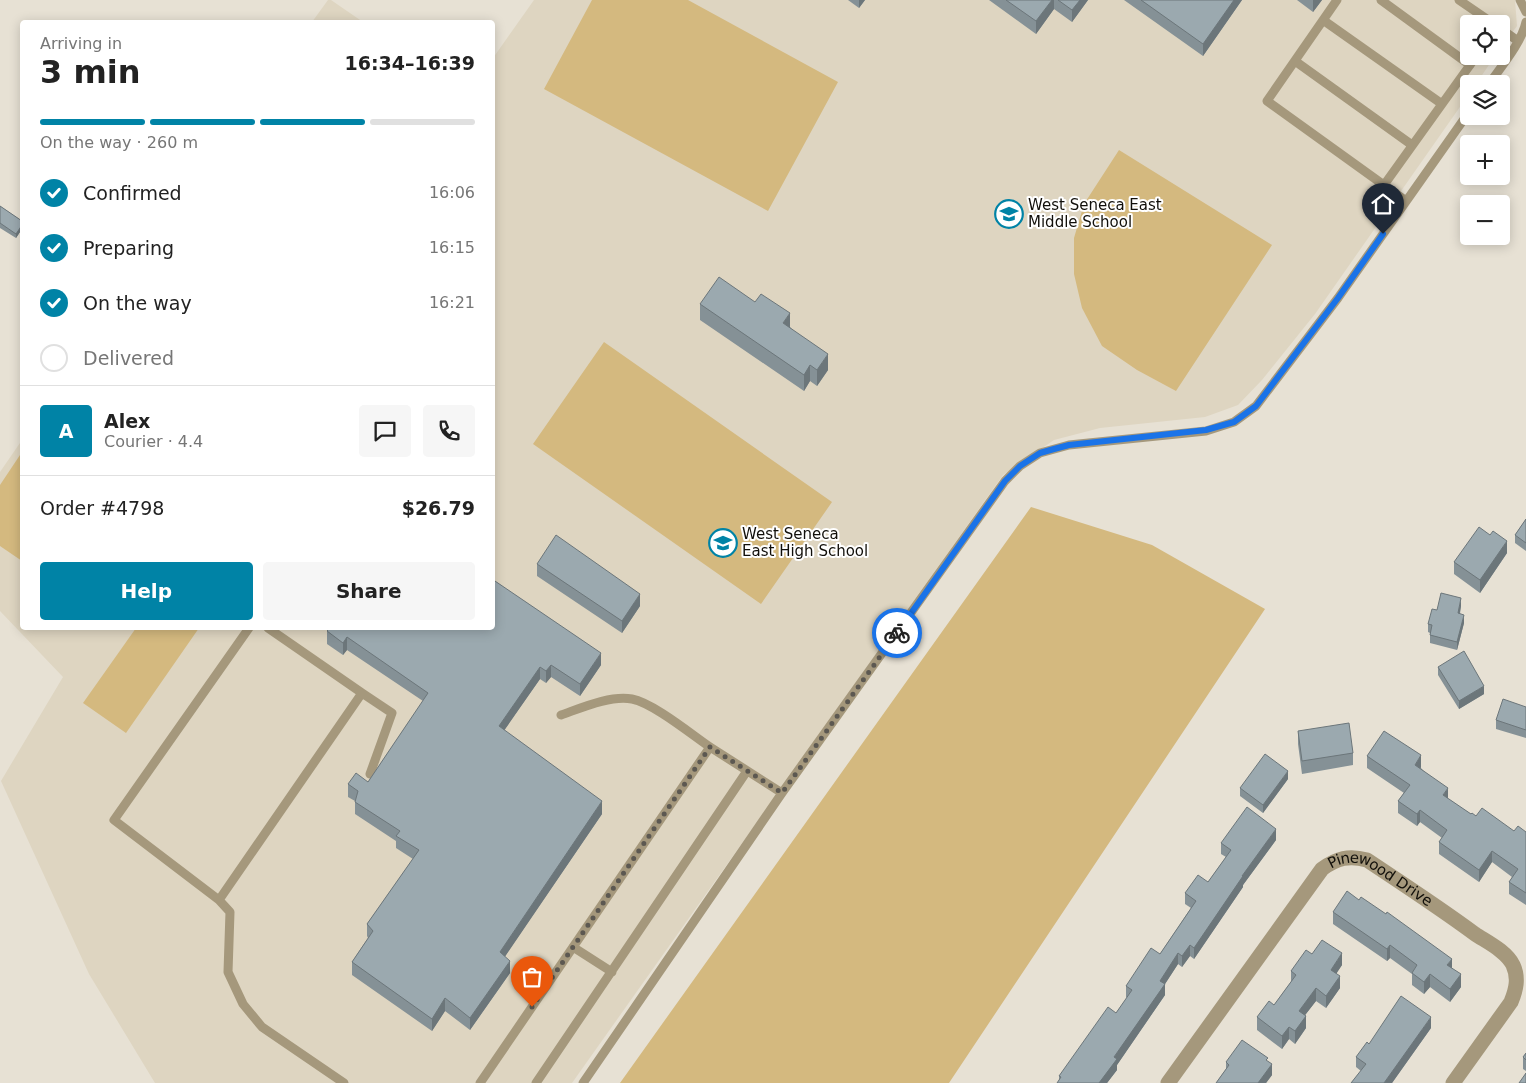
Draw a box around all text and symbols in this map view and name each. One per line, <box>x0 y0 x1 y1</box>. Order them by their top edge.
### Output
map controls <box>1460 15 1510 245</box>
button: locate <box>1460 15 1510 65</box>
text: Arriving in <box>40 34 122 53</box>
text: 16:34–16:39 <box>345 52 475 74</box>
text: 3 min <box>40 53 141 91</box>
button: layers <box>1460 75 1510 125</box>
text: On the way · 260 m <box>40 133 198 152</box>
button: + <box>1460 135 1510 185</box>
icon: check <box>40 179 68 207</box>
text: Confirmed <box>83 182 182 204</box>
text: 16:06 <box>429 183 475 202</box>
pin <box>1362 183 1404 234</box>
icon: home <box>1369 190 1397 218</box>
button: − <box>1460 195 1510 245</box>
place label: West Seneca East Middle School <box>1028 196 1162 231</box>
school or university icon: West Seneca East Middle School <box>994 199 1024 229</box>
icon: check <box>40 234 68 262</box>
text: Preparing <box>83 237 174 259</box>
text: 16:15 <box>429 238 475 257</box>
icon: check <box>40 289 68 317</box>
text: On the way <box>83 292 192 314</box>
text: 16:21 <box>429 293 475 312</box>
text: Delivered <box>83 347 174 369</box>
button: chat <box>359 405 411 457</box>
button: phone <box>423 405 475 457</box>
text: Alex <box>104 410 150 432</box>
text: A <box>59 420 73 442</box>
text: Courier · 4.4 <box>104 432 203 451</box>
text: Order #4798 <box>40 497 164 519</box>
text: $26.79 <box>402 497 475 519</box>
place label: West Seneca East High School <box>742 525 868 560</box>
school or university icon: West Seneca East High School <box>708 528 738 558</box>
button: Help <box>40 562 253 620</box>
button: Share <box>263 562 475 620</box>
courier <box>872 608 922 658</box>
icon: bike <box>883 619 911 647</box>
street label: Pinewood Drive <box>1325 848 1436 910</box>
pin <box>511 956 553 1007</box>
icon: bag <box>518 963 546 991</box>

